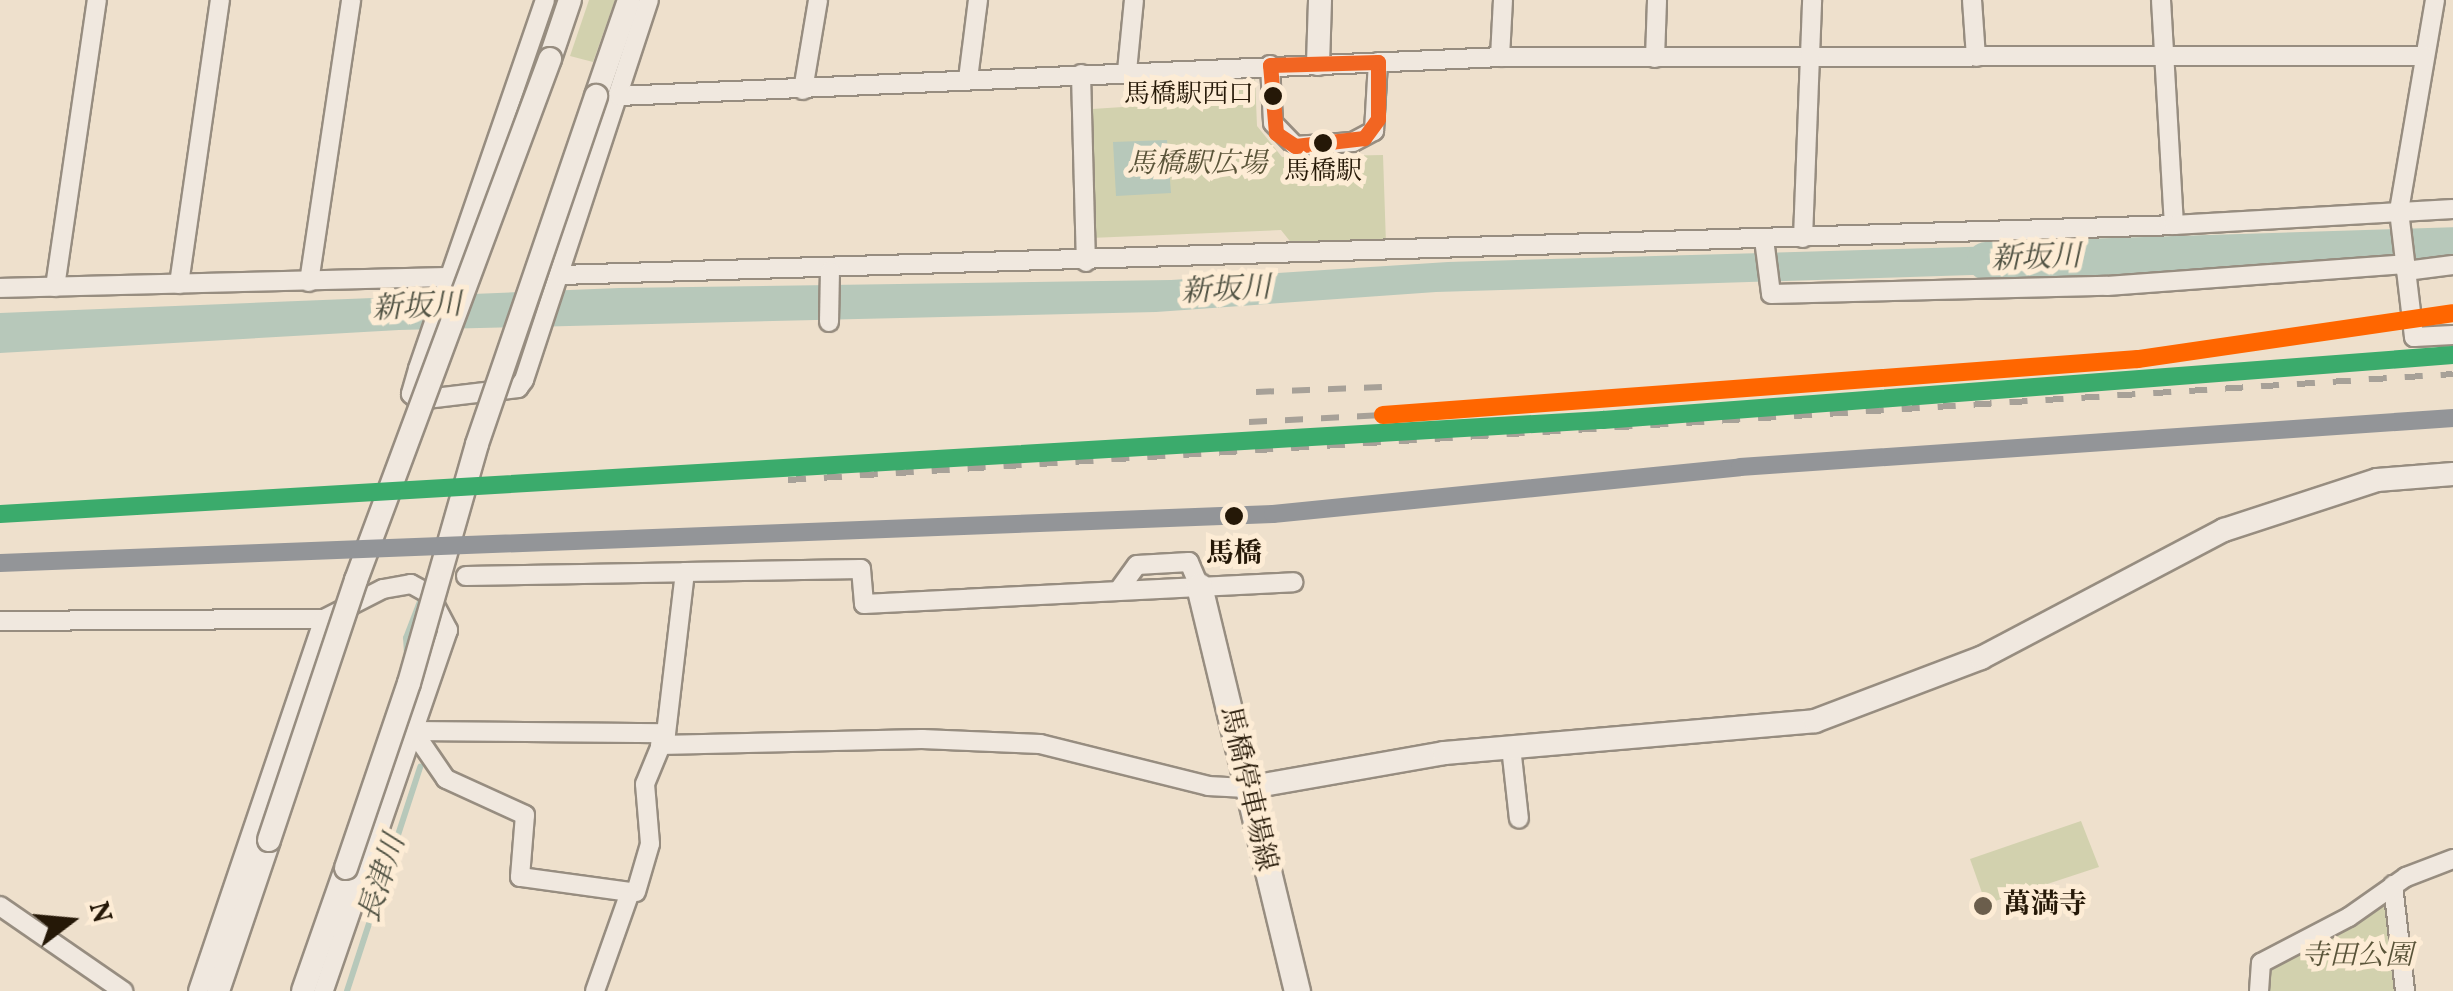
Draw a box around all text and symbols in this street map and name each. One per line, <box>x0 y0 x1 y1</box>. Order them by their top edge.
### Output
place label: 馬橋駅西口 <box>1124 80 1254 112</box>
marker: 馬橋駅西口 <box>1263 86 1283 106</box>
marker: 馬橋駅 <box>1313 133 1333 153</box>
park label: 馬橋駅広場 <box>1127 148 1267 182</box>
place label: 馬橋駅 <box>1284 157 1362 189</box>
water label: 新坂川 <box>1990 239 2082 279</box>
water label: 新坂川 <box>1180 271 1272 311</box>
water label: 新坂川 <box>371 288 463 328</box>
marker: 馬橋 <box>1217 499 1251 533</box>
place label: 馬橋 <box>1206 538 1262 572</box>
street label: 馬橋停車場線 <box>1212 703 1282 875</box>
water label: 長津川 <box>352 831 414 927</box>
north arrow <box>20 871 120 971</box>
place label: 萬満寺 <box>2003 889 2087 923</box>
marker: 萬満寺 <box>1972 895 1994 917</box>
text: N <box>78 897 121 928</box>
park label: 寺田公園 <box>2301 940 2413 974</box>

